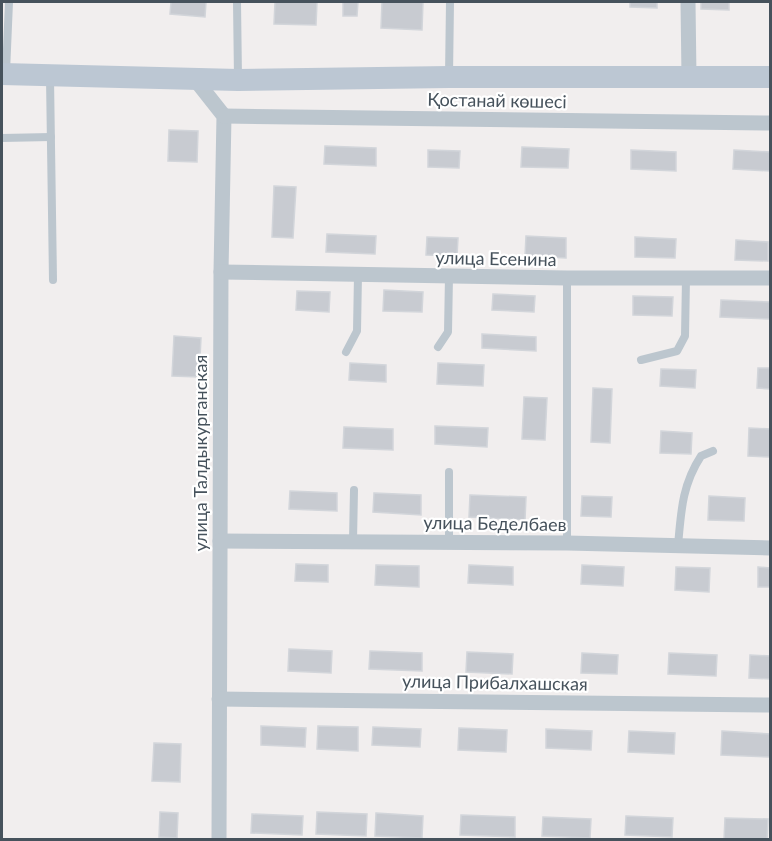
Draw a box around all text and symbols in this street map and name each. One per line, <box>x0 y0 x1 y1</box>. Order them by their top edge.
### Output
street label: Қостанай көшесі <box>427 88 567 112</box>
street label: улица Есенина <box>435 246 557 270</box>
street label: улица Талдыкурганская <box>189 355 211 551</box>
street label: улица Беделбаев <box>423 511 567 535</box>
street label: улица Прибалхашская <box>402 669 588 695</box>

